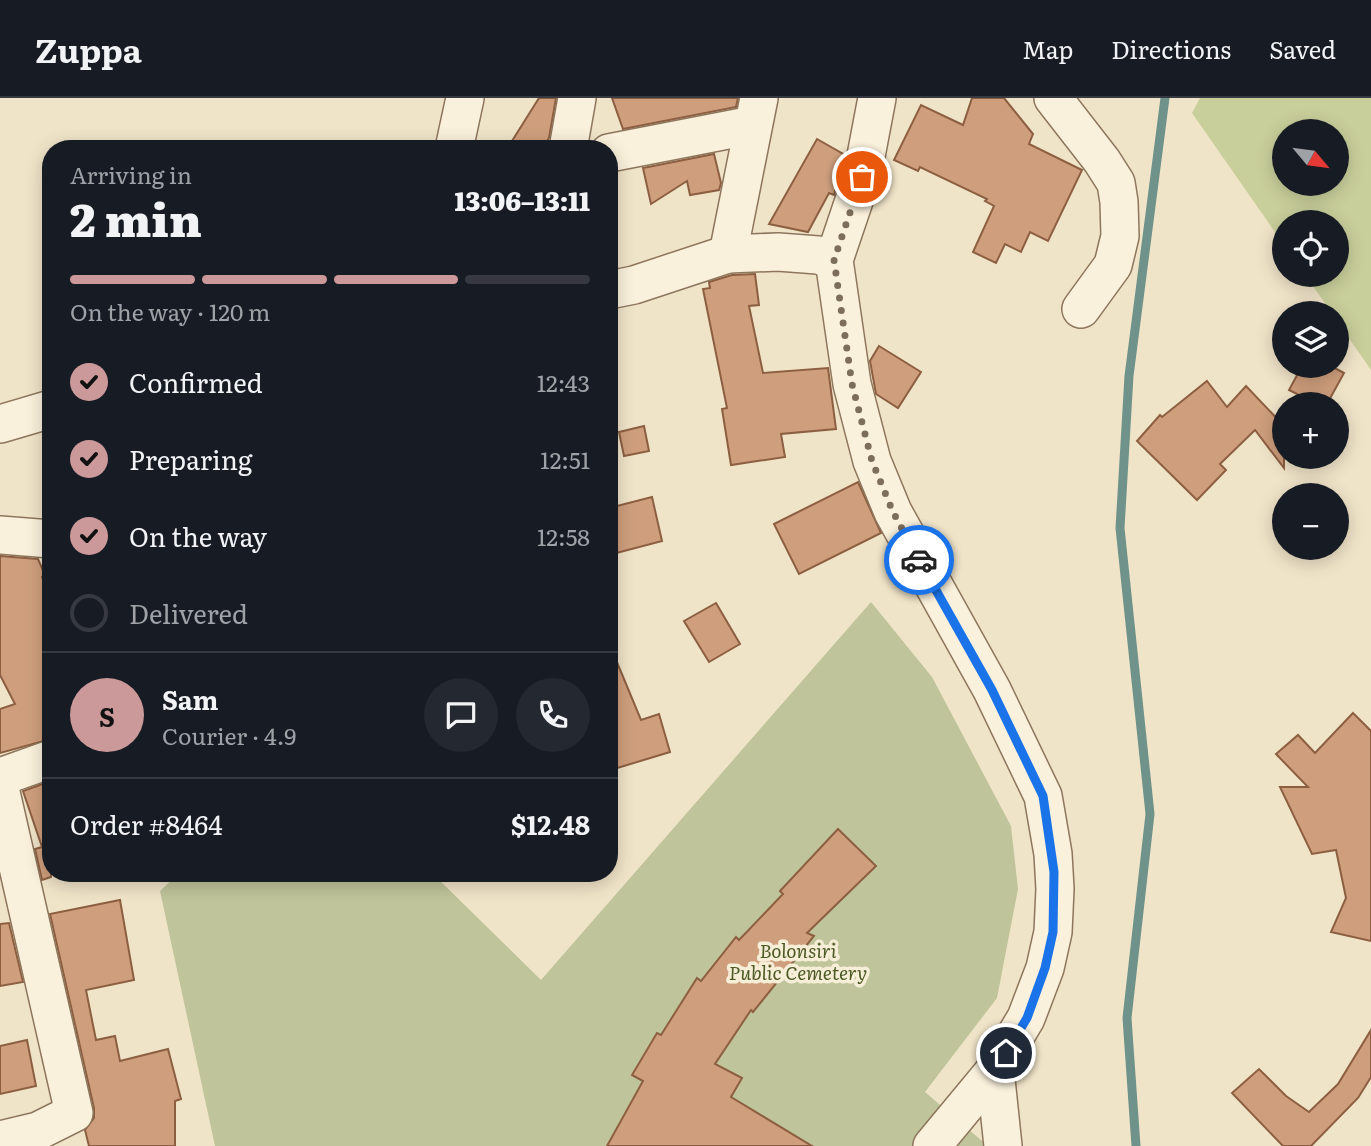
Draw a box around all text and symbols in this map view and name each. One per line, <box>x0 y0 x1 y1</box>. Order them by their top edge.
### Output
text: Zuppa <box>35 24 142 73</box>
text: Map <box>1022 31 1073 66</box>
text: Directions <box>1111 31 1231 66</box>
text: Saved <box>1269 31 1336 66</box>
north arrow <box>1272 119 1349 196</box>
map controls <box>1272 119 1349 560</box>
pin <box>832 147 892 207</box>
text: Arriving in <box>70 157 192 191</box>
icon: bag <box>843 158 881 196</box>
text: 13:06–13:11 <box>455 180 590 219</box>
text: 2 min <box>70 183 202 251</box>
button: locate <box>1272 210 1349 287</box>
text: On the way · 120 m <box>70 294 270 328</box>
button: layers <box>1272 301 1349 378</box>
text: Confirmed <box>129 362 263 401</box>
icon: check <box>70 363 108 401</box>
text: 12:43 <box>537 365 590 399</box>
button: + <box>1272 392 1349 469</box>
text: Preparing <box>129 439 252 478</box>
icon: check <box>70 440 108 478</box>
text: 12:51 <box>540 442 590 476</box>
button: − <box>1272 483 1349 560</box>
text: On the way <box>129 516 267 555</box>
icon: check <box>70 517 108 555</box>
text: 12:58 <box>537 519 590 553</box>
courier <box>884 525 954 595</box>
icon: car <box>900 541 938 579</box>
text: Delivered <box>129 593 248 632</box>
button: chat <box>424 678 498 752</box>
button: phone <box>516 678 590 752</box>
text: Sam <box>162 679 218 718</box>
text: S <box>99 696 115 735</box>
text: Courier · 4.9 <box>162 718 296 752</box>
text: Order #8464 <box>70 804 223 843</box>
text: $12.48 <box>511 804 590 843</box>
park label: Bolonsiri Public Cemetery <box>729 936 867 986</box>
pin <box>976 1023 1036 1083</box>
icon: home <box>987 1034 1025 1072</box>

